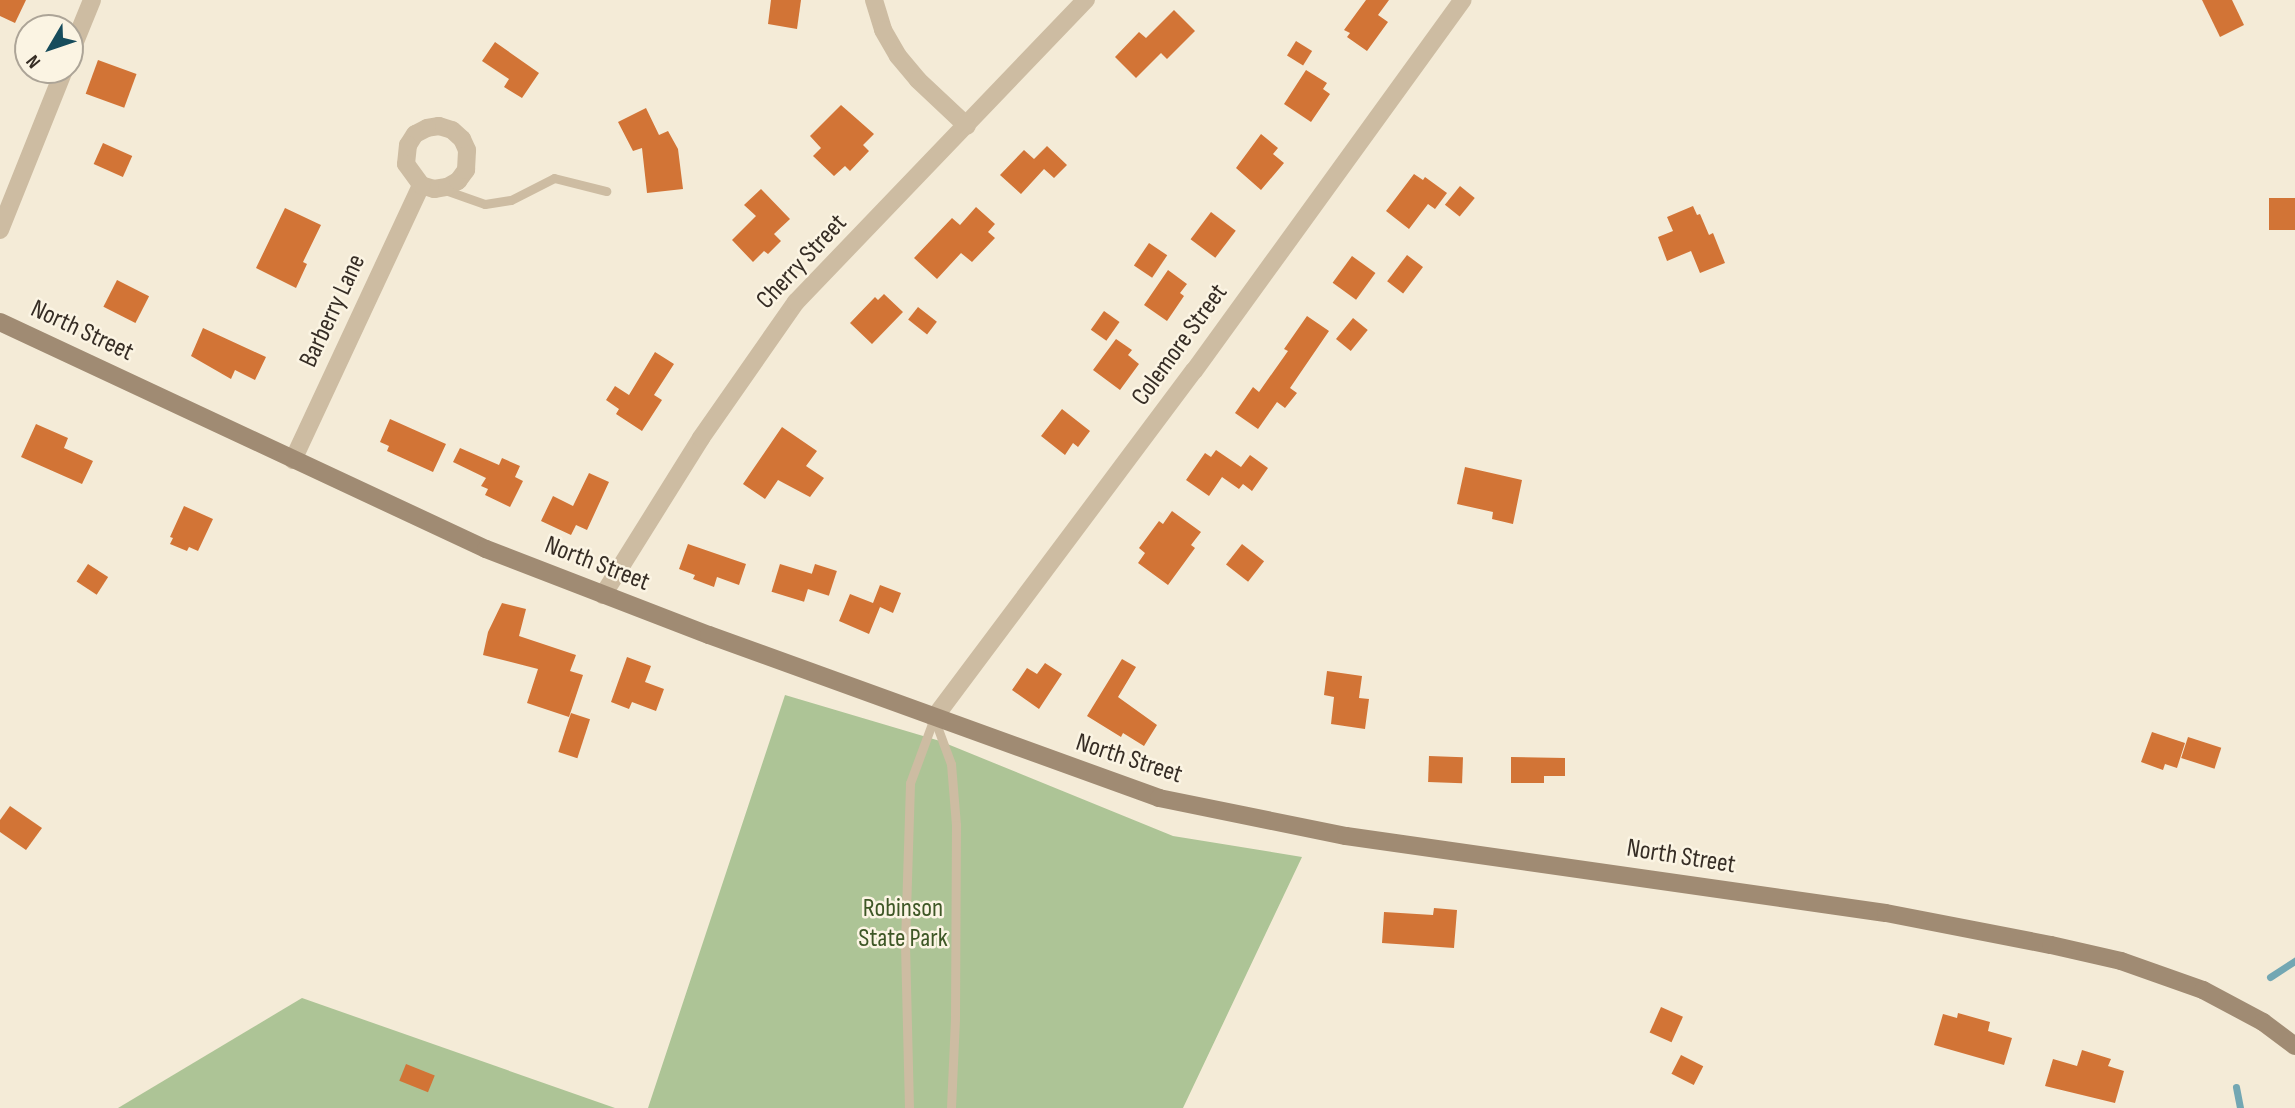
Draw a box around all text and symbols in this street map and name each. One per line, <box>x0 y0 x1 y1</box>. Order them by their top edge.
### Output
north arrow <box>14 14 84 84</box>
text: N <box>22 50 46 72</box>
street label: Cherry Street <box>750 208 854 316</box>
street label: Barberry Lane <box>293 250 373 372</box>
street label: Colemore Street <box>1126 278 1234 412</box>
street label: North Street <box>26 294 138 368</box>
street label: North Street <box>540 530 654 598</box>
street label: North Street <box>1072 727 1186 791</box>
street label: North Street <box>1624 833 1738 881</box>
park label: Robinson State Park <box>858 893 948 954</box>

